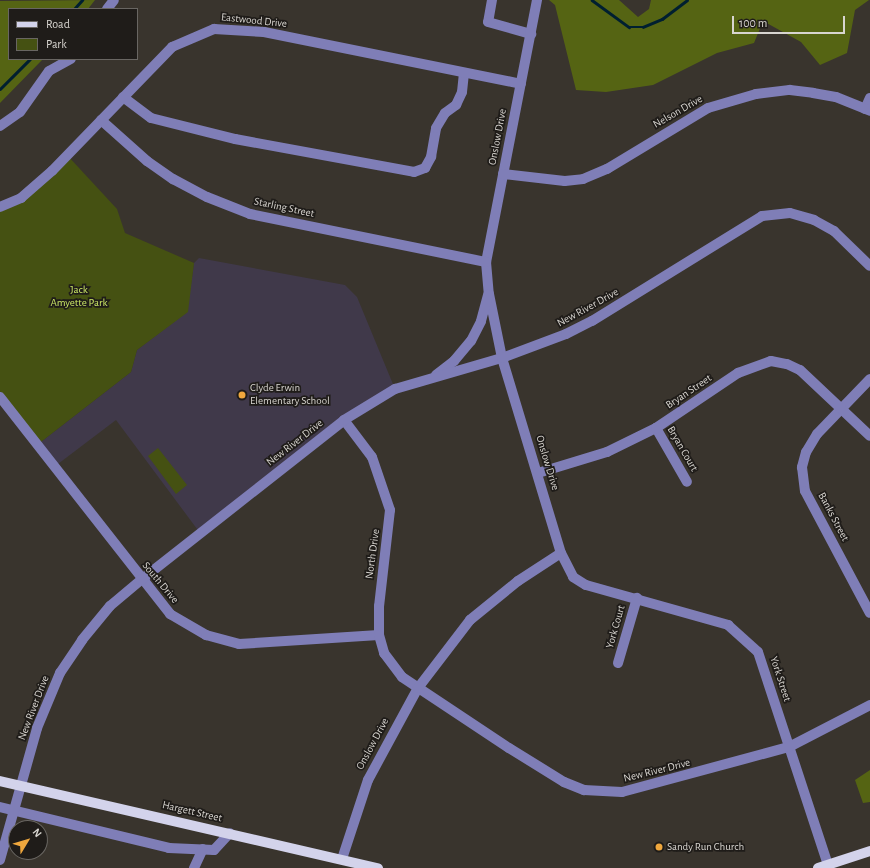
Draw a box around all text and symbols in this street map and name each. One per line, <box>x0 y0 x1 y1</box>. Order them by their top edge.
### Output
legend <box>8 8 138 60</box>
scale bar <box>734 8 847 34</box>
street label: Eastwood Drive <box>220 11 288 31</box>
text: 100 m <box>739 17 767 29</box>
text: Road <box>46 18 70 30</box>
text: Park <box>46 38 67 50</box>
street label: Nelson Drive <box>651 93 705 131</box>
street label: Onslow Drive <box>486 108 510 166</box>
street label: Starling Street <box>253 195 315 221</box>
park label: Jack Amyette Park <box>50 284 108 310</box>
street label: New River Drive <box>555 286 621 330</box>
street label: Bryan Street <box>664 372 714 412</box>
place label: Clyde Erwin Elementary School <box>250 382 330 408</box>
marker: Clyde Erwin Elementary School <box>237 390 247 400</box>
street label: New River Drive <box>264 417 326 469</box>
street label: Bryan Court <box>664 424 700 474</box>
street label: Onslow Drive <box>532 434 562 492</box>
street label: Banks Street <box>815 490 851 544</box>
street label: North Drive <box>363 528 383 580</box>
street label: South Drive <box>139 560 181 606</box>
street label: York Court <box>604 604 628 650</box>
street label: York Street <box>767 655 793 703</box>
street label: New River Drive <box>16 674 52 742</box>
street label: Onslow Drive <box>354 716 392 772</box>
street label: New River Drive <box>622 756 692 786</box>
street label: Hargett Street <box>161 799 223 825</box>
north arrow <box>8 820 48 860</box>
text: N <box>30 827 44 839</box>
place label: Sandy Run Church <box>667 840 744 854</box>
marker: Sandy Run Church <box>654 842 664 852</box>

